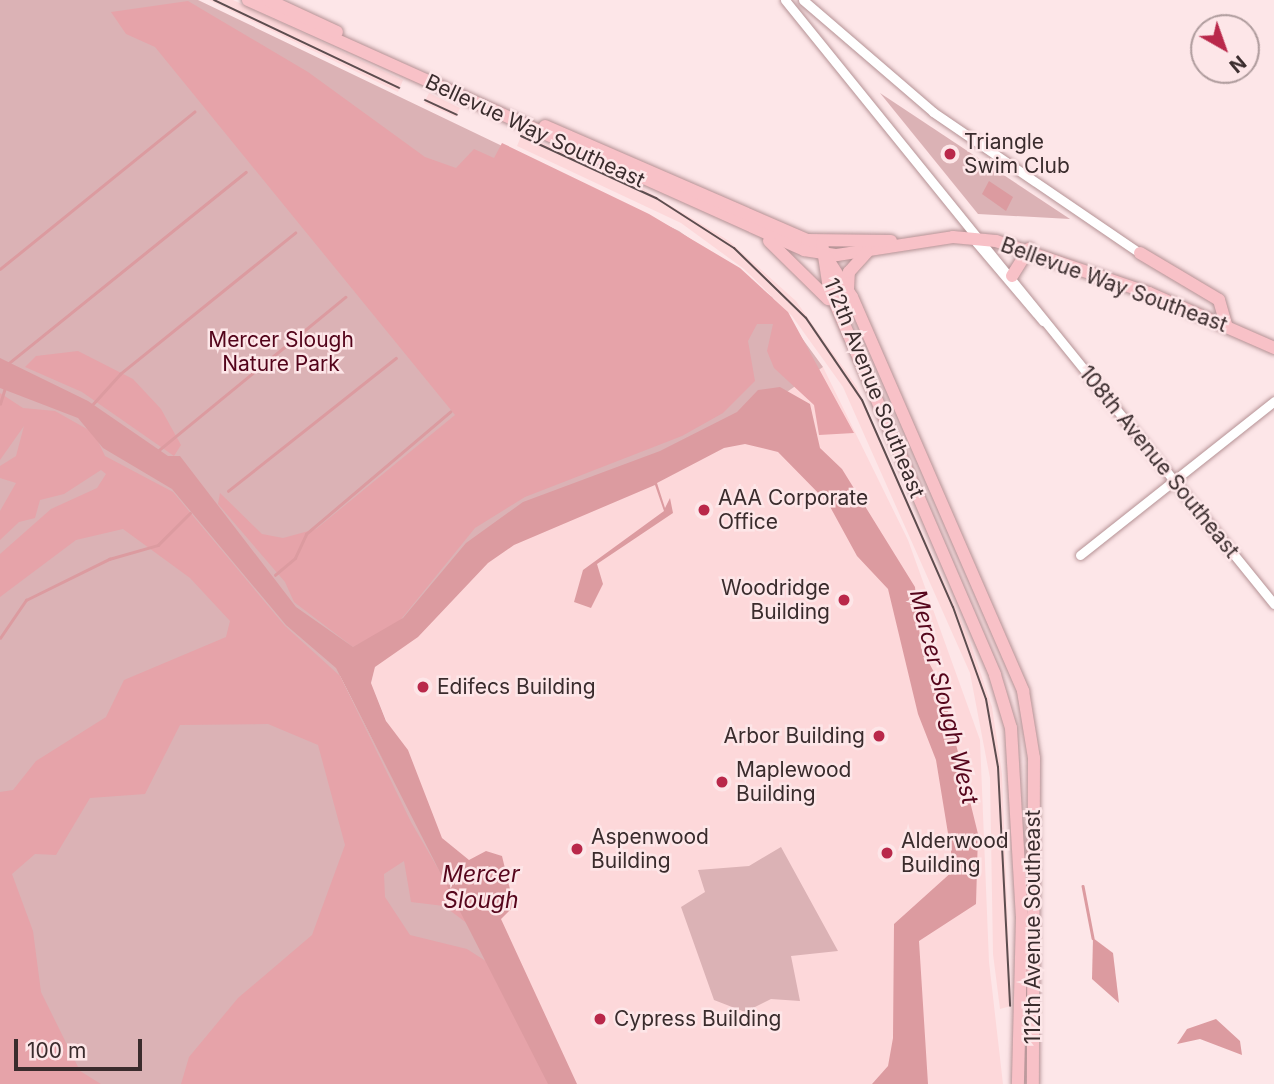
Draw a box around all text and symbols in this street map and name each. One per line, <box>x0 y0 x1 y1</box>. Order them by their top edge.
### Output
north arrow <box>1190 14 1260 84</box>
text: N <box>1225 50 1250 77</box>
street label: Bellevue Way Southeast <box>421 69 649 193</box>
place label: Triangle Swim Club <box>964 129 1070 179</box>
marker: Triangle Swim Club <box>942 146 958 162</box>
street label: Bellevue Way Southeast <box>997 232 1231 338</box>
street label: 112th Avenue Southeast <box>818 274 930 502</box>
park label: Mercer Slough Nature Park <box>208 327 354 377</box>
street label: 108th Avenue Southeast <box>1074 361 1244 563</box>
place label: AAA Corporate Office <box>718 485 868 535</box>
marker: AAA Corporate Office <box>696 502 712 518</box>
place label: Woodridge Building <box>721 575 830 625</box>
water label: Mercer Slough West <box>904 587 984 807</box>
marker: Woodridge Building <box>836 592 852 608</box>
place label: Edifecs Building <box>437 674 596 700</box>
marker: Edifecs Building <box>415 679 431 695</box>
place label: Arbor Building <box>723 723 865 749</box>
marker: Arbor Building <box>871 728 887 744</box>
place label: Maplewood Building <box>736 757 851 807</box>
marker: Maplewood Building <box>714 774 730 790</box>
street label: 112th Avenue Southeast <box>1020 810 1046 1044</box>
place label: Aspenwood Building <box>591 824 709 874</box>
place label: Alderwood Building <box>901 828 1009 878</box>
marker: Aspenwood Building <box>569 841 585 857</box>
marker: Alderwood Building <box>879 845 895 861</box>
water label: Mercer Slough <box>442 860 520 914</box>
place label: Cypress Building <box>614 1006 781 1032</box>
marker: Cypress Building <box>592 1011 608 1027</box>
scale bar <box>18 1024 145 1068</box>
text: 100 m <box>27 1038 86 1063</box>

